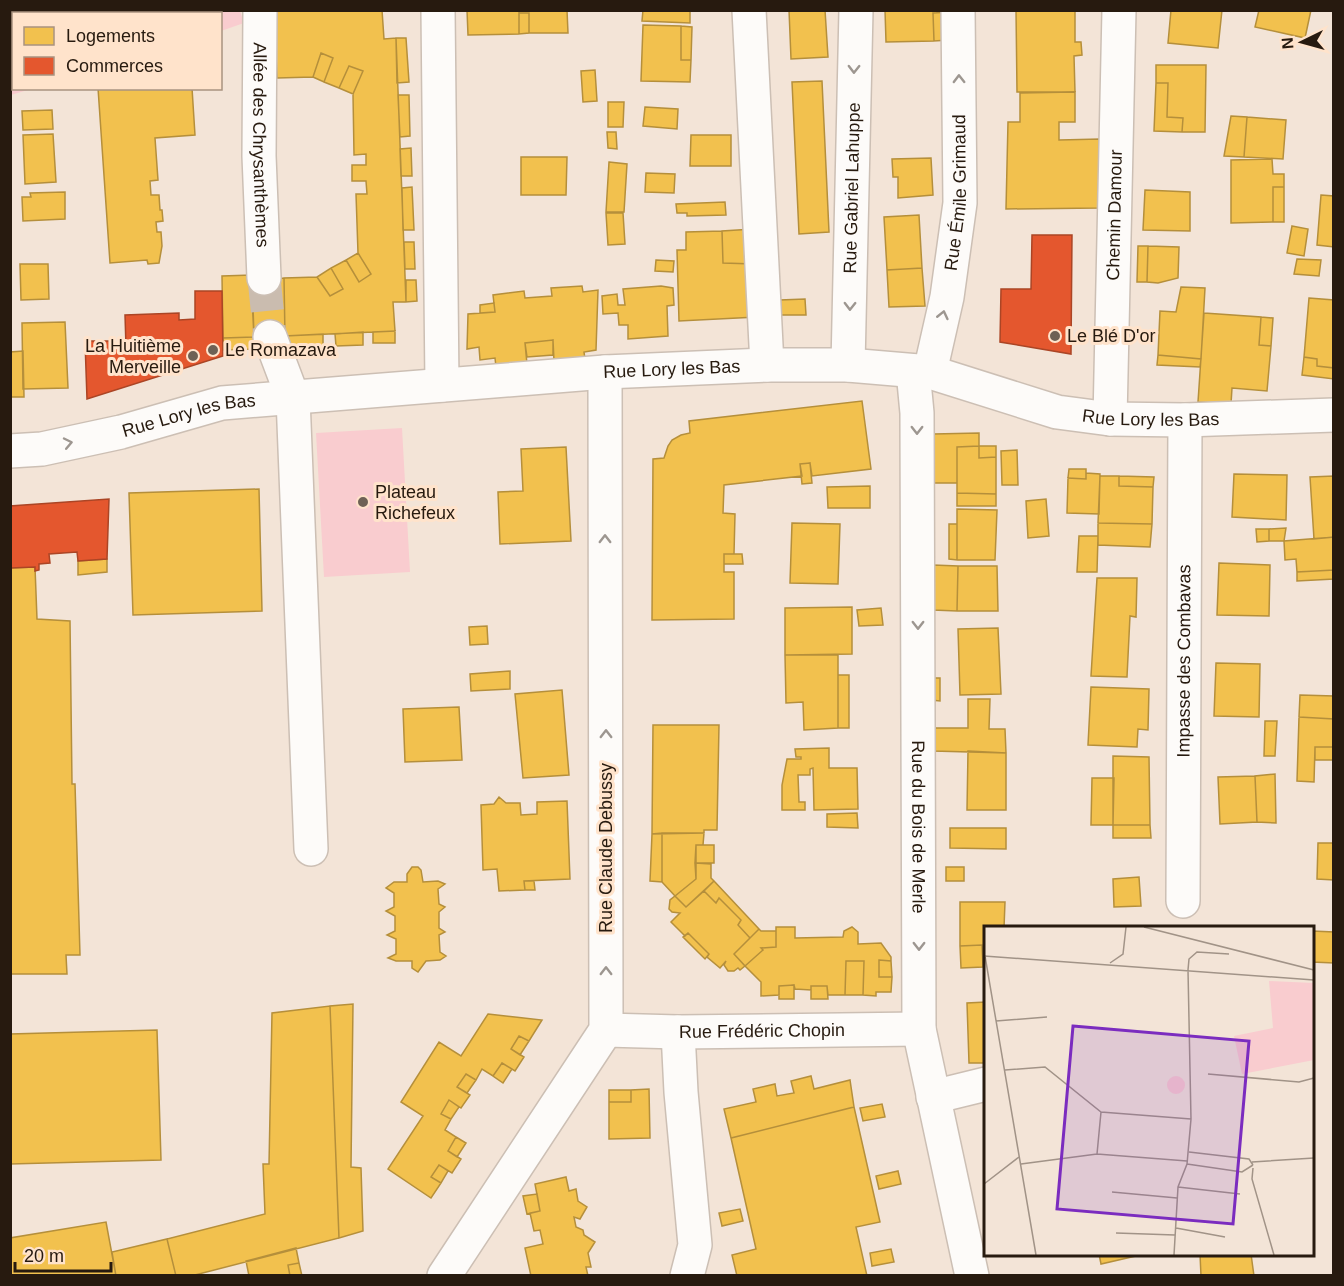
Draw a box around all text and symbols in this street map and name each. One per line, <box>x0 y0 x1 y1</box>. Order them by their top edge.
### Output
legend <box>12 12 222 90</box>
north arrow <box>1272 12 1332 72</box>
text: Logements <box>66 26 155 46</box>
text: N <box>1279 37 1297 50</box>
street label: Allée des Chrysanthèmes <box>249 42 273 248</box>
text: Commerces <box>66 56 163 76</box>
one-way arrow <box>848 64 861 73</box>
one-way arrow <box>953 75 965 84</box>
street label: Rue Gabriel Lahuppe <box>840 102 864 274</box>
street label: Rue Émile Grimaud <box>941 114 970 272</box>
street label: Chemin Damour <box>1103 149 1126 281</box>
one-way arrow <box>843 301 856 310</box>
one-way arrow <box>936 310 949 320</box>
place label: Le Blé D'or <box>1067 326 1155 346</box>
marker: Le Blé D'or <box>1048 329 1062 343</box>
place label: La Huitième Merveille <box>85 336 181 377</box>
place label: Le Romazava <box>225 340 337 360</box>
marker: Le Romazava <box>206 343 220 357</box>
marker: La Huitième Merveille <box>186 349 200 363</box>
street label: Rue Lory les Bas <box>603 356 741 382</box>
street label: Rue Lory les Bas <box>120 390 256 441</box>
street label: Rue Lory les Bas <box>1081 405 1220 430</box>
one-way arrow <box>911 425 923 434</box>
one-way arrow <box>63 437 73 450</box>
place label: Plateau Richefeux <box>375 482 455 523</box>
marker: Plateau Richefeux <box>356 495 370 509</box>
one-way arrow <box>599 535 611 544</box>
street label: Impasse des Combavas <box>1174 564 1194 758</box>
one-way arrow <box>912 620 924 629</box>
one-way arrow <box>600 730 612 739</box>
street label: Rue du Bois de Merle <box>908 740 929 913</box>
street label: Rue Claude Debussy <box>596 763 616 933</box>
inset map <box>984 926 1314 1256</box>
one-way arrow <box>912 941 925 950</box>
one-way arrow <box>600 967 612 976</box>
street label: Rue Frédéric Chopin <box>679 1020 845 1042</box>
scale bar <box>15 1235 111 1273</box>
text: 20 m <box>24 1246 64 1266</box>

